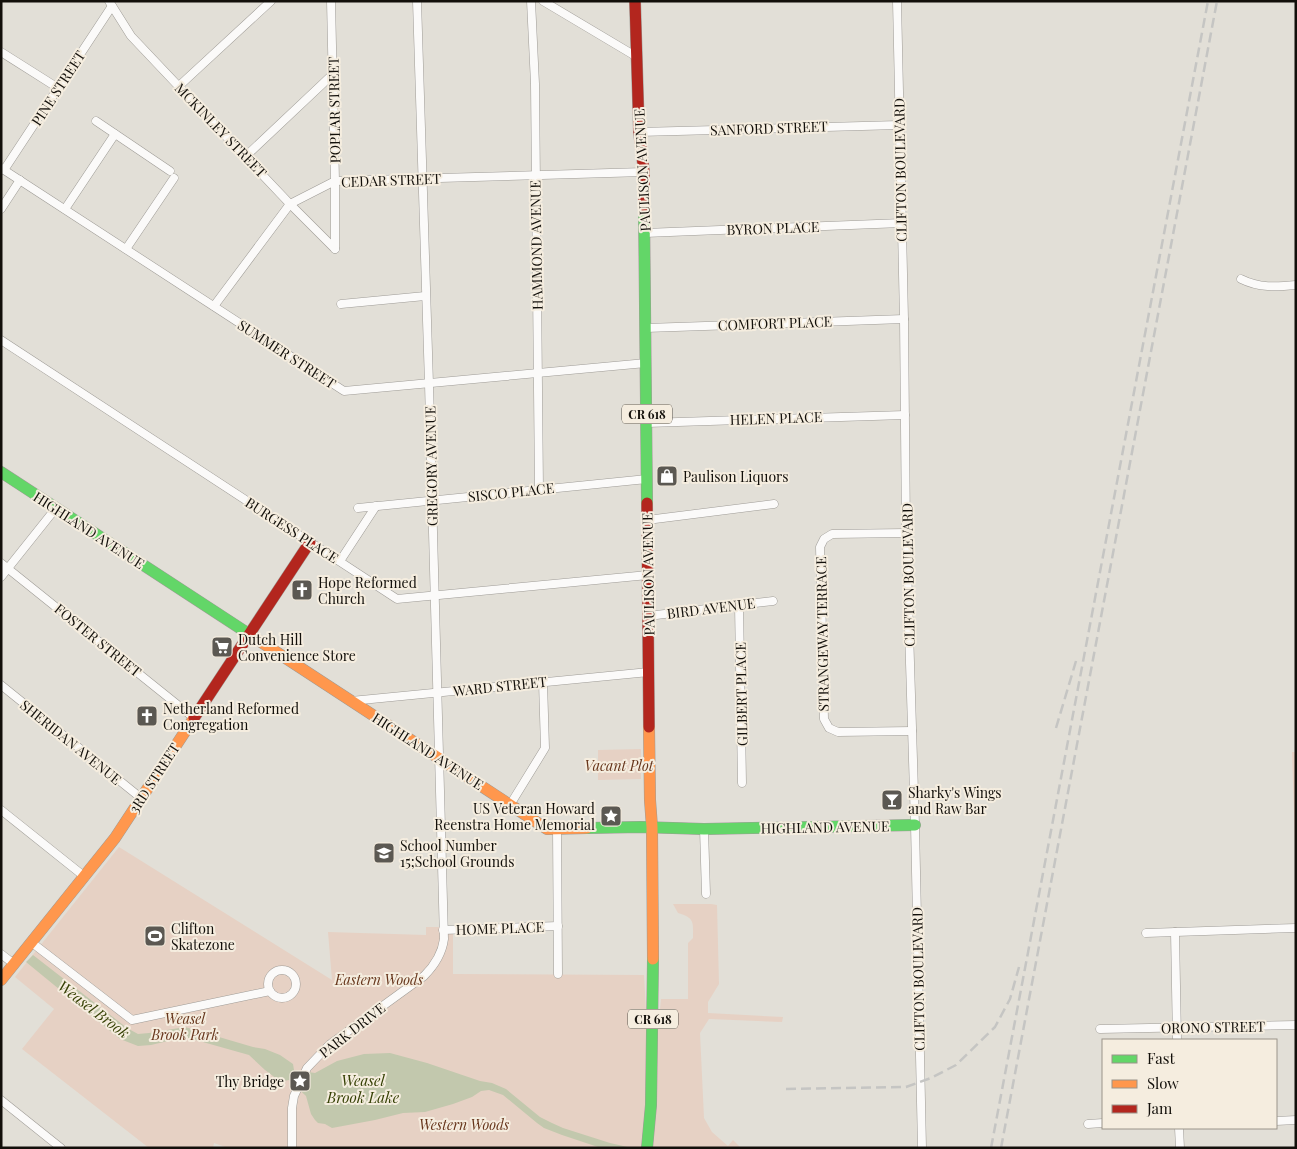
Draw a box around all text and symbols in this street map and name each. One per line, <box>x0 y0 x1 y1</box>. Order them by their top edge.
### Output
street label: PINE STREET <box>27 47 90 129</box>
street label: POPLAR STREET <box>324 56 344 164</box>
street label: MCKINLEY STREET <box>171 79 271 182</box>
street label: CLIFTON BOULEVARD <box>889 98 911 242</box>
street label: PAULISON AVENUE <box>629 108 655 232</box>
street label: SANFORD STREET <box>710 116 828 140</box>
street label: CEDAR STREET <box>341 169 442 191</box>
street label: HAMMOND AVENUE <box>525 180 547 310</box>
street label: BYRON PLACE <box>726 217 820 239</box>
street label: COMFORT PLACE <box>718 312 832 334</box>
street label: SUMMER STREET <box>234 315 340 393</box>
road number: CR 618 <box>622 404 672 424</box>
street label: GREGORY AVENUE <box>420 406 442 526</box>
street label: HELEN PLACE <box>729 407 823 429</box>
shop icon: Paulison Liquors <box>655 464 679 488</box>
place label: Paulison Liquors <box>683 467 789 486</box>
street label: SISCO PLACE <box>467 478 555 506</box>
street label: HIGHLAND AVENUE <box>30 487 148 573</box>
street label: BURGESS PLACE <box>242 493 342 567</box>
street label: CLIFTON BOULEVARD <box>897 503 919 647</box>
street label: PAULISON AVENUE <box>637 512 659 636</box>
street label: STRANGEWAY TERRACE <box>811 556 833 712</box>
place label: Hope Reformed Church <box>318 573 417 608</box>
church icon: Hope Reformed Church <box>290 578 314 602</box>
street label: BIRD AVENUE <box>666 593 756 623</box>
street label: FOSTER STREET <box>51 599 146 681</box>
place label: Dutch Hill Convenience Store <box>238 630 356 665</box>
supermarket icon: Dutch Hill Convenience Store <box>210 635 234 659</box>
street label: GILBERT PLACE <box>731 642 751 746</box>
street label: WARD STREET <box>451 672 548 700</box>
street label: SHERIDAN AVENUE <box>16 695 126 789</box>
place label: Netherland Reformed Congregation <box>163 699 299 734</box>
church icon: Netherland Reformed Congregation <box>135 704 159 728</box>
street label: HIGHLAND AVENUE <box>369 708 487 794</box>
street label: 3RD STREET <box>124 739 184 817</box>
park label: Vacant Plot <box>585 756 655 775</box>
place label: Sharky's Wings and Raw Bar <box>908 783 1002 818</box>
bar icon: Sharky's Wings and Raw Bar <box>880 788 904 812</box>
place label: US Veteran Howard Reenstra Home Memorial <box>434 799 595 834</box>
place icon: US Veteran Howard Reenstra Home Memorial <box>599 804 623 828</box>
street label: HIGHLAND AVENUE <box>760 816 890 838</box>
place label: School Number 15;School Grounds <box>400 836 514 871</box>
school or university icon: School Number 15;School Grounds <box>372 841 396 865</box>
street label: CLIFTON BOULEVARD <box>907 907 929 1051</box>
street label: HOME PLACE <box>456 917 544 939</box>
place label: Clifton Skatezone <box>171 919 235 954</box>
sports icon: Clifton Skatezone <box>143 924 167 948</box>
park label: Eastern Woods <box>334 970 424 989</box>
water label: Weasel Brook <box>54 976 134 1043</box>
street label: PARK DRIVE <box>315 998 389 1062</box>
park label: Weasel Brook Park <box>150 1009 219 1044</box>
road number: CR 618 <box>628 1010 678 1028</box>
street label: ORONO STREET <box>1161 1017 1266 1037</box>
legend <box>1102 1039 1277 1129</box>
text: Fast <box>1147 1048 1176 1068</box>
place icon: Thy Bridge <box>288 1069 312 1093</box>
water label: Weasel Brook Lake <box>326 1070 400 1107</box>
place label: Thy Bridge <box>216 1072 284 1091</box>
text: Slow <box>1147 1073 1179 1093</box>
text: Jam <box>1146 1098 1173 1118</box>
park label: Western Woods <box>419 1115 510 1134</box>

